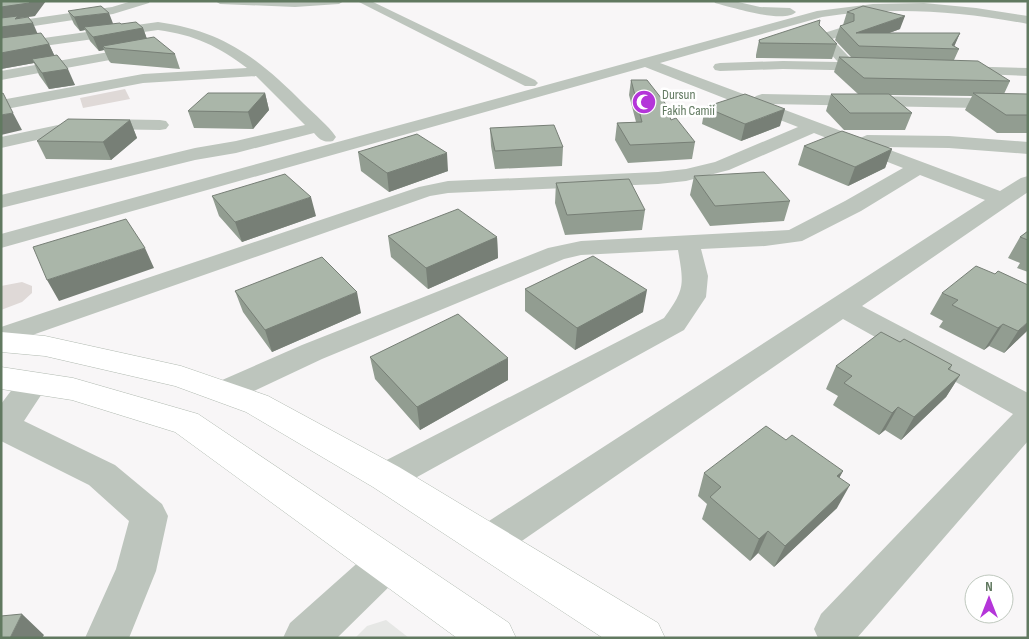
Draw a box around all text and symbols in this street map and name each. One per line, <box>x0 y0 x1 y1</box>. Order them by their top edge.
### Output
place label: Dursun Fakih Camii <box>662 86 715 119</box>
mosque icon: Dursun Fakih Camii <box>631 89 657 115</box>
north arrow <box>964 574 1014 624</box>
text: N <box>985 578 993 595</box>

